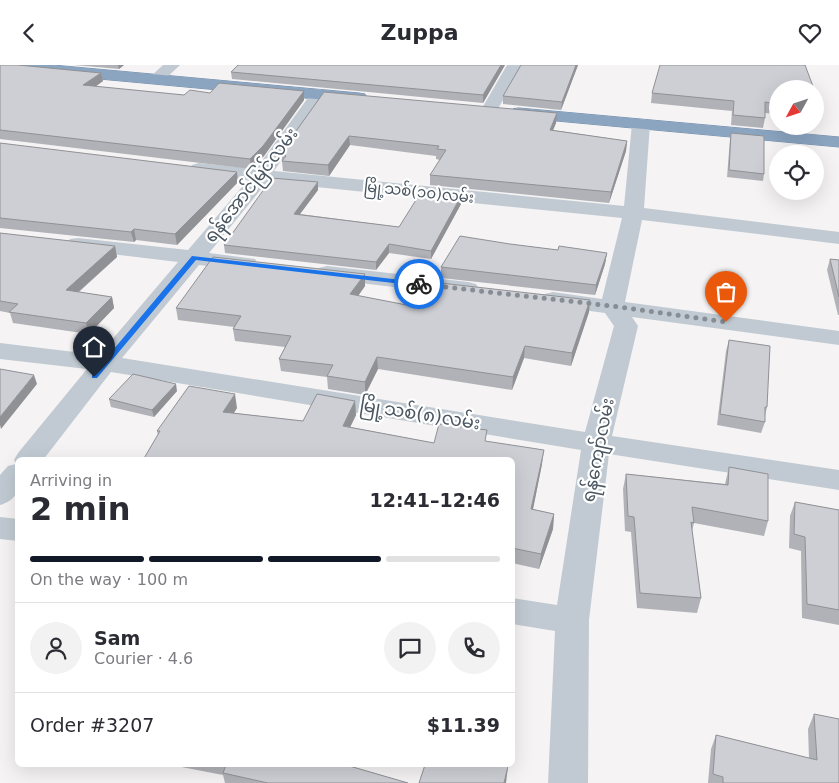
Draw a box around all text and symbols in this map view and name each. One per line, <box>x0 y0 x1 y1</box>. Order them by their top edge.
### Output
icon: back <box>15 19 43 47</box>
icon: heart <box>796 19 824 47</box>
text: Zuppa <box>381 20 458 45</box>
north arrow <box>769 80 824 135</box>
map controls <box>769 80 824 200</box>
street label: ရန်အောင်မြင်လမ်း <box>198 122 306 249</box>
button: locate <box>769 145 824 200</box>
street label: မြို့သစ်(၁၀)လမ်း <box>363 176 475 210</box>
courier <box>394 259 444 309</box>
icon: bike <box>405 270 433 298</box>
pin <box>705 271 747 322</box>
icon: bag <box>712 278 740 306</box>
pin <box>73 326 115 377</box>
icon: home <box>80 333 108 361</box>
street label: မြို့သစ်(၈)လမ်း <box>358 391 482 438</box>
street label: ရန်ကျော်လမ်း <box>575 396 623 505</box>
text: Arriving in <box>30 471 112 490</box>
text: 12:41–12:46 <box>370 489 500 511</box>
text: 2 min <box>30 490 131 528</box>
text: On the way · 100 m <box>30 570 188 589</box>
button: person <box>30 622 82 674</box>
button: chat <box>384 622 436 674</box>
button: phone <box>448 622 500 674</box>
text: Sam <box>94 627 140 649</box>
text: Courier · 4.6 <box>94 649 193 668</box>
text: Order #3207 <box>30 714 154 736</box>
text: $11.39 <box>427 714 500 736</box>

